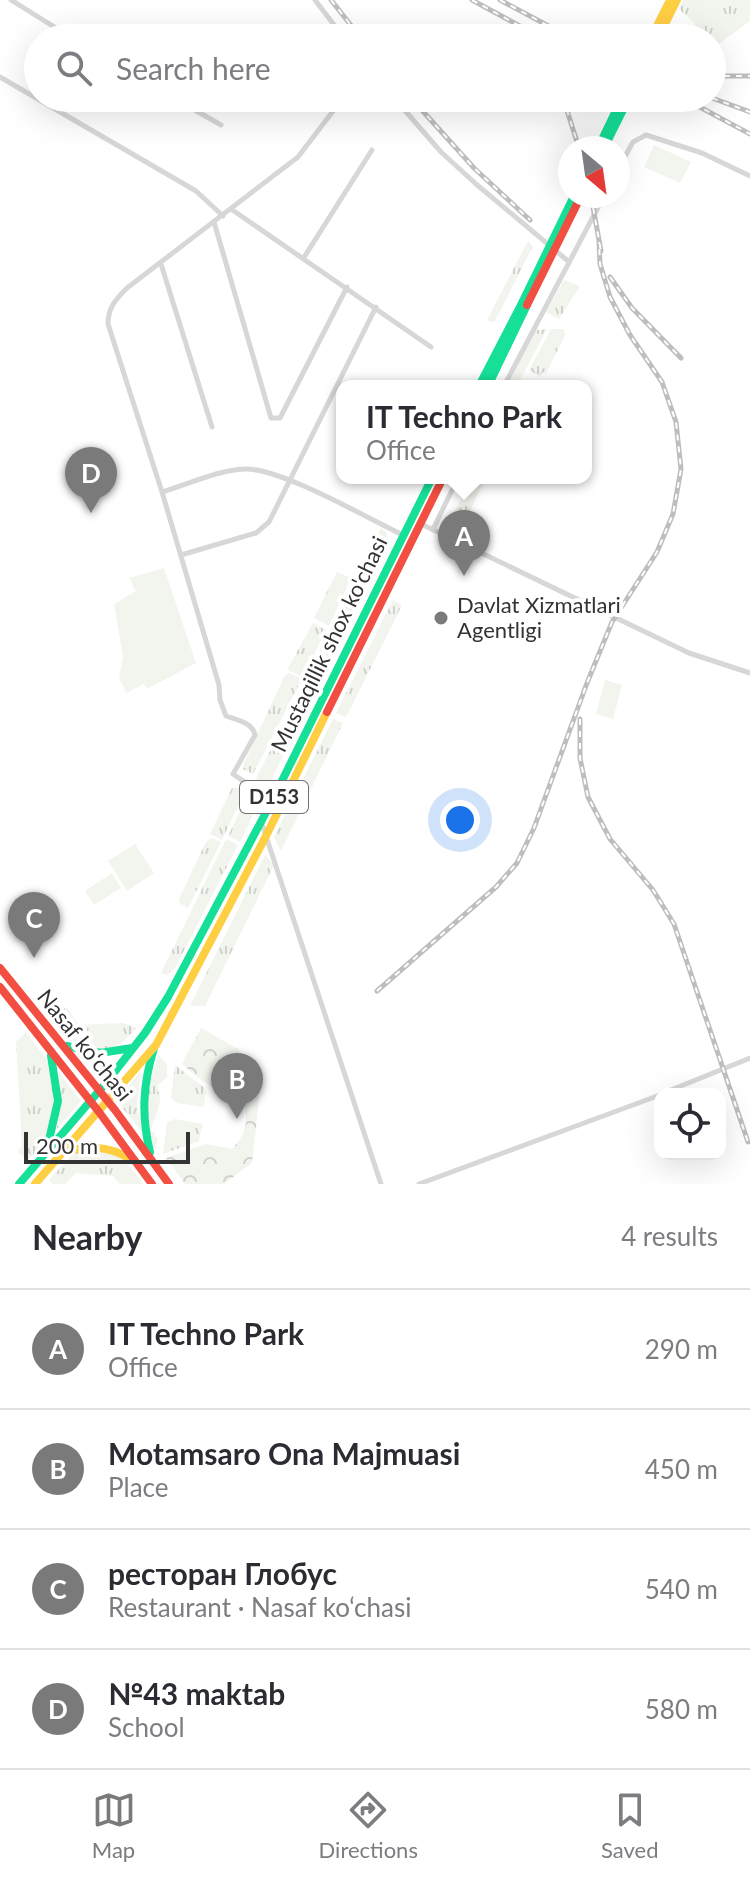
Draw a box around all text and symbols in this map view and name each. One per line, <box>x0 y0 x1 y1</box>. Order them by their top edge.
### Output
search box <box>24 24 726 112</box>
icon: search <box>52 46 96 90</box>
text: Search here <box>116 50 271 86</box>
north arrow <box>558 136 630 208</box>
popup <box>336 380 592 484</box>
text: IT Techno Park <box>366 398 562 434</box>
text: Office <box>366 434 436 466</box>
pin: D <box>65 447 117 513</box>
pin: A <box>438 510 490 576</box>
street label: Mustaqillik shox ko'chasi <box>265 532 393 756</box>
place label: Davlat Xizmatlari Agentligi <box>457 591 621 643</box>
marker: Davlat Xizmatlari Agentligi <box>432 609 450 627</box>
road number: D153 <box>240 781 308 813</box>
your location <box>440 800 480 840</box>
pin: C <box>8 892 60 958</box>
street label: Nasaf ko‘chasi <box>32 983 139 1106</box>
pin: B <box>211 1053 263 1119</box>
map controls <box>654 1088 726 1160</box>
button: locate <box>654 1088 726 1160</box>
scale bar <box>24 1128 190 1164</box>
text: 200 m <box>36 1132 98 1159</box>
text: Nearby <box>32 1216 143 1257</box>
text: 4 results <box>621 1220 718 1252</box>
text: IT Techno Park <box>108 1315 304 1351</box>
text: A <box>49 1333 67 1365</box>
text: 290 m <box>645 1333 718 1365</box>
text: Office <box>108 1351 178 1383</box>
text: Motamsaro Ona Majmuasi <box>108 1435 460 1471</box>
text: B <box>49 1453 67 1485</box>
text: 450 m <box>645 1453 718 1485</box>
text: Place <box>108 1471 169 1503</box>
text: ресторан Глобус <box>108 1555 337 1591</box>
text: C <box>49 1573 67 1605</box>
text: 540 m <box>645 1573 718 1605</box>
text: Restaurant · Nasaf ko‘chasi <box>108 1591 411 1623</box>
text: №43 maktab <box>108 1675 285 1711</box>
text: D <box>48 1693 68 1725</box>
text: 580 m <box>645 1693 718 1725</box>
text: School <box>108 1711 185 1743</box>
tab: Map <box>92 1788 136 1863</box>
tab: Directions <box>319 1788 418 1863</box>
tab: Saved <box>601 1788 658 1863</box>

